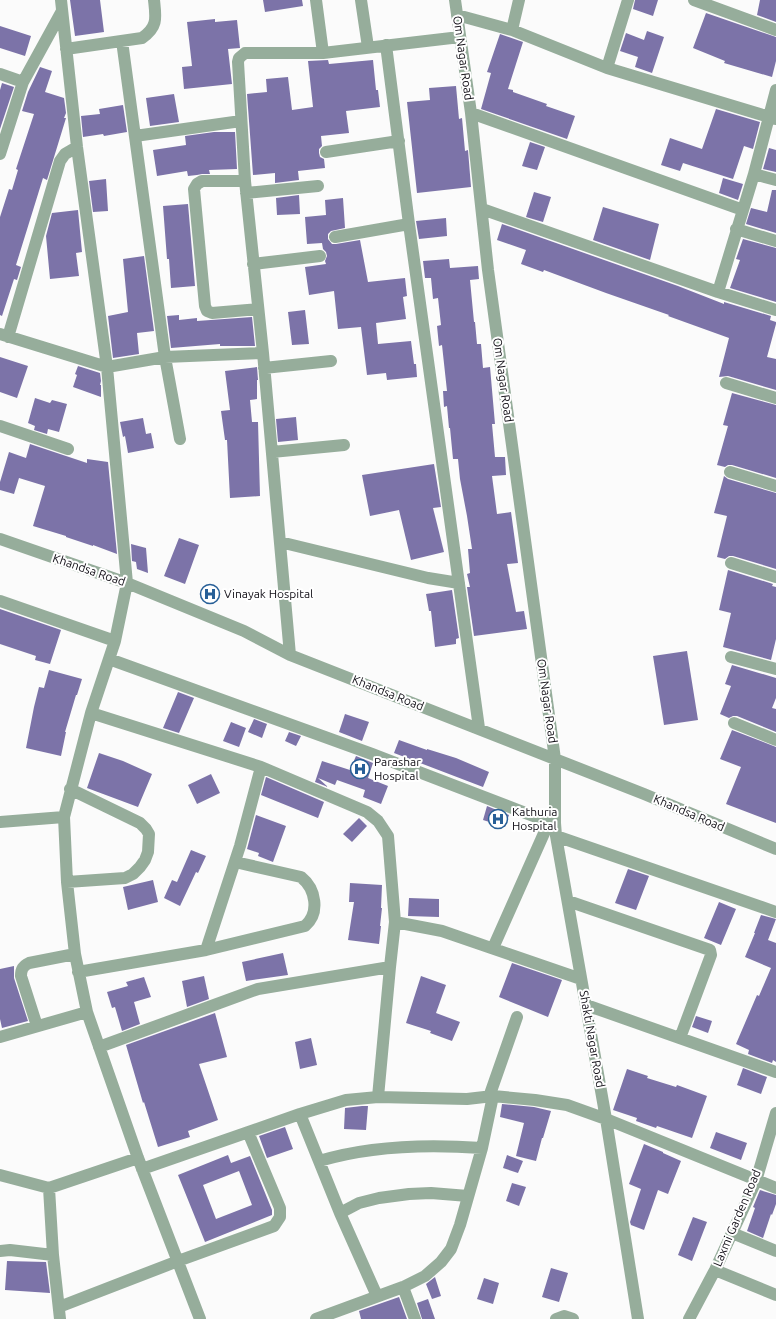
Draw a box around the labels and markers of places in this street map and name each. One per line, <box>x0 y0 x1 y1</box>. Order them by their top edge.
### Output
hospital icon: Vinayak Hospital <box>199 583 221 605</box>
place label: Vinayak Hospital <box>224 587 313 600</box>
place label: Parashar Hospital <box>374 755 421 782</box>
hospital icon: Parashar Hospital <box>349 758 371 780</box>
place label: Kathuria Hospital <box>512 805 558 832</box>
hospital icon: Kathuria Hospital <box>487 808 509 830</box>

